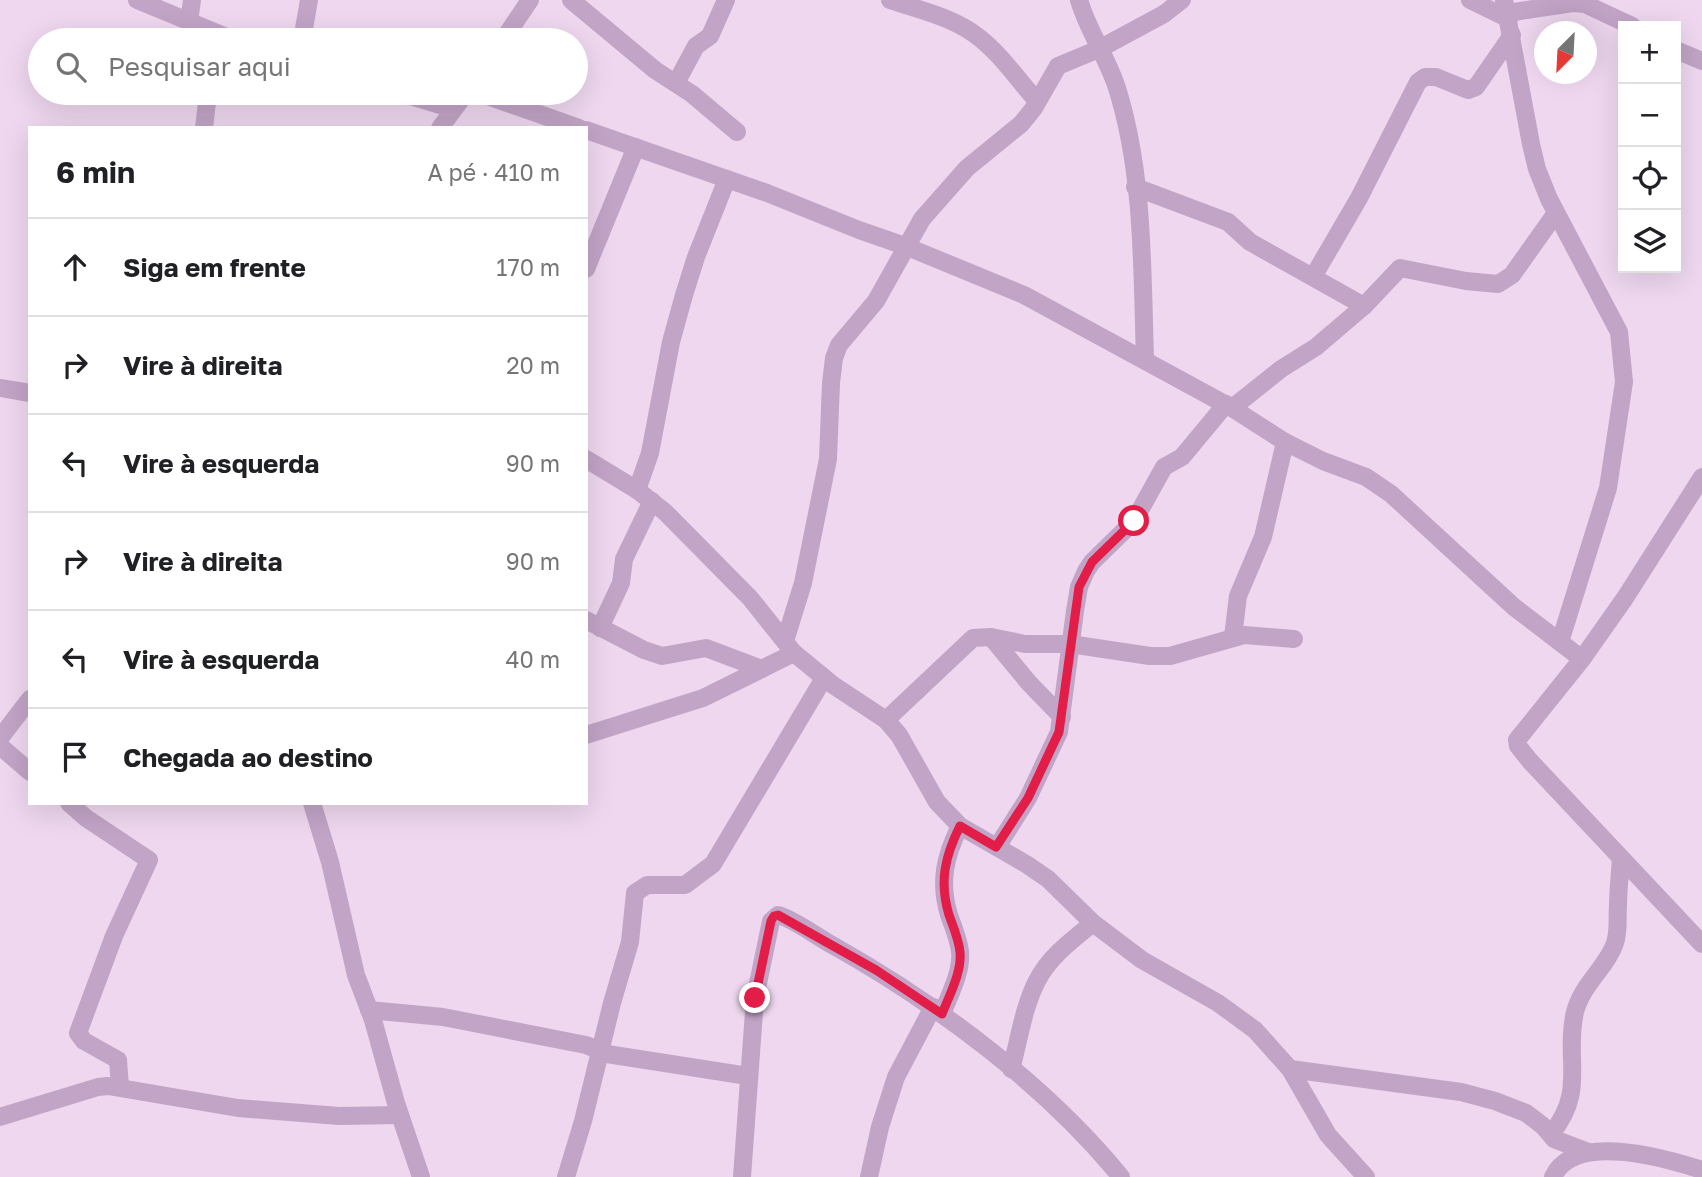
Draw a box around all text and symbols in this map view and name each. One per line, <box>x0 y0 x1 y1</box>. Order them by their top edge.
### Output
north arrow <box>1534 21 1597 84</box>
map controls <box>1618 21 1681 273</box>
button: + <box>1618 21 1681 84</box>
search box <box>28 28 588 105</box>
icon: search <box>52 48 90 86</box>
text: Pesquisar aqui <box>108 51 291 82</box>
button: − <box>1618 84 1681 147</box>
button: locate <box>1618 147 1681 210</box>
text: 6 min <box>56 154 135 190</box>
text: A pé · 410 m <box>427 158 560 186</box>
button: layers <box>1618 210 1681 273</box>
icon: ahead <box>56 248 94 286</box>
text: Siga em frente <box>123 252 306 283</box>
text: 170 m <box>496 253 560 281</box>
icon: right <box>56 346 94 384</box>
text: Vire à direita <box>123 350 283 381</box>
text: 20 m <box>506 351 560 379</box>
icon: left <box>56 444 94 482</box>
text: Vire à esquerda <box>123 448 319 479</box>
text: 90 m <box>506 449 560 477</box>
route start <box>1118 505 1149 536</box>
icon: right <box>56 542 94 580</box>
text: Vire à direita <box>123 546 283 577</box>
text: 90 m <box>506 547 560 575</box>
icon: left <box>56 640 94 678</box>
text: Vire à esquerda <box>123 644 319 675</box>
text: 40 m <box>506 645 560 673</box>
icon: arrive <box>56 738 94 776</box>
text: Chegada ao destino <box>123 742 373 773</box>
route end <box>739 982 770 1013</box>

